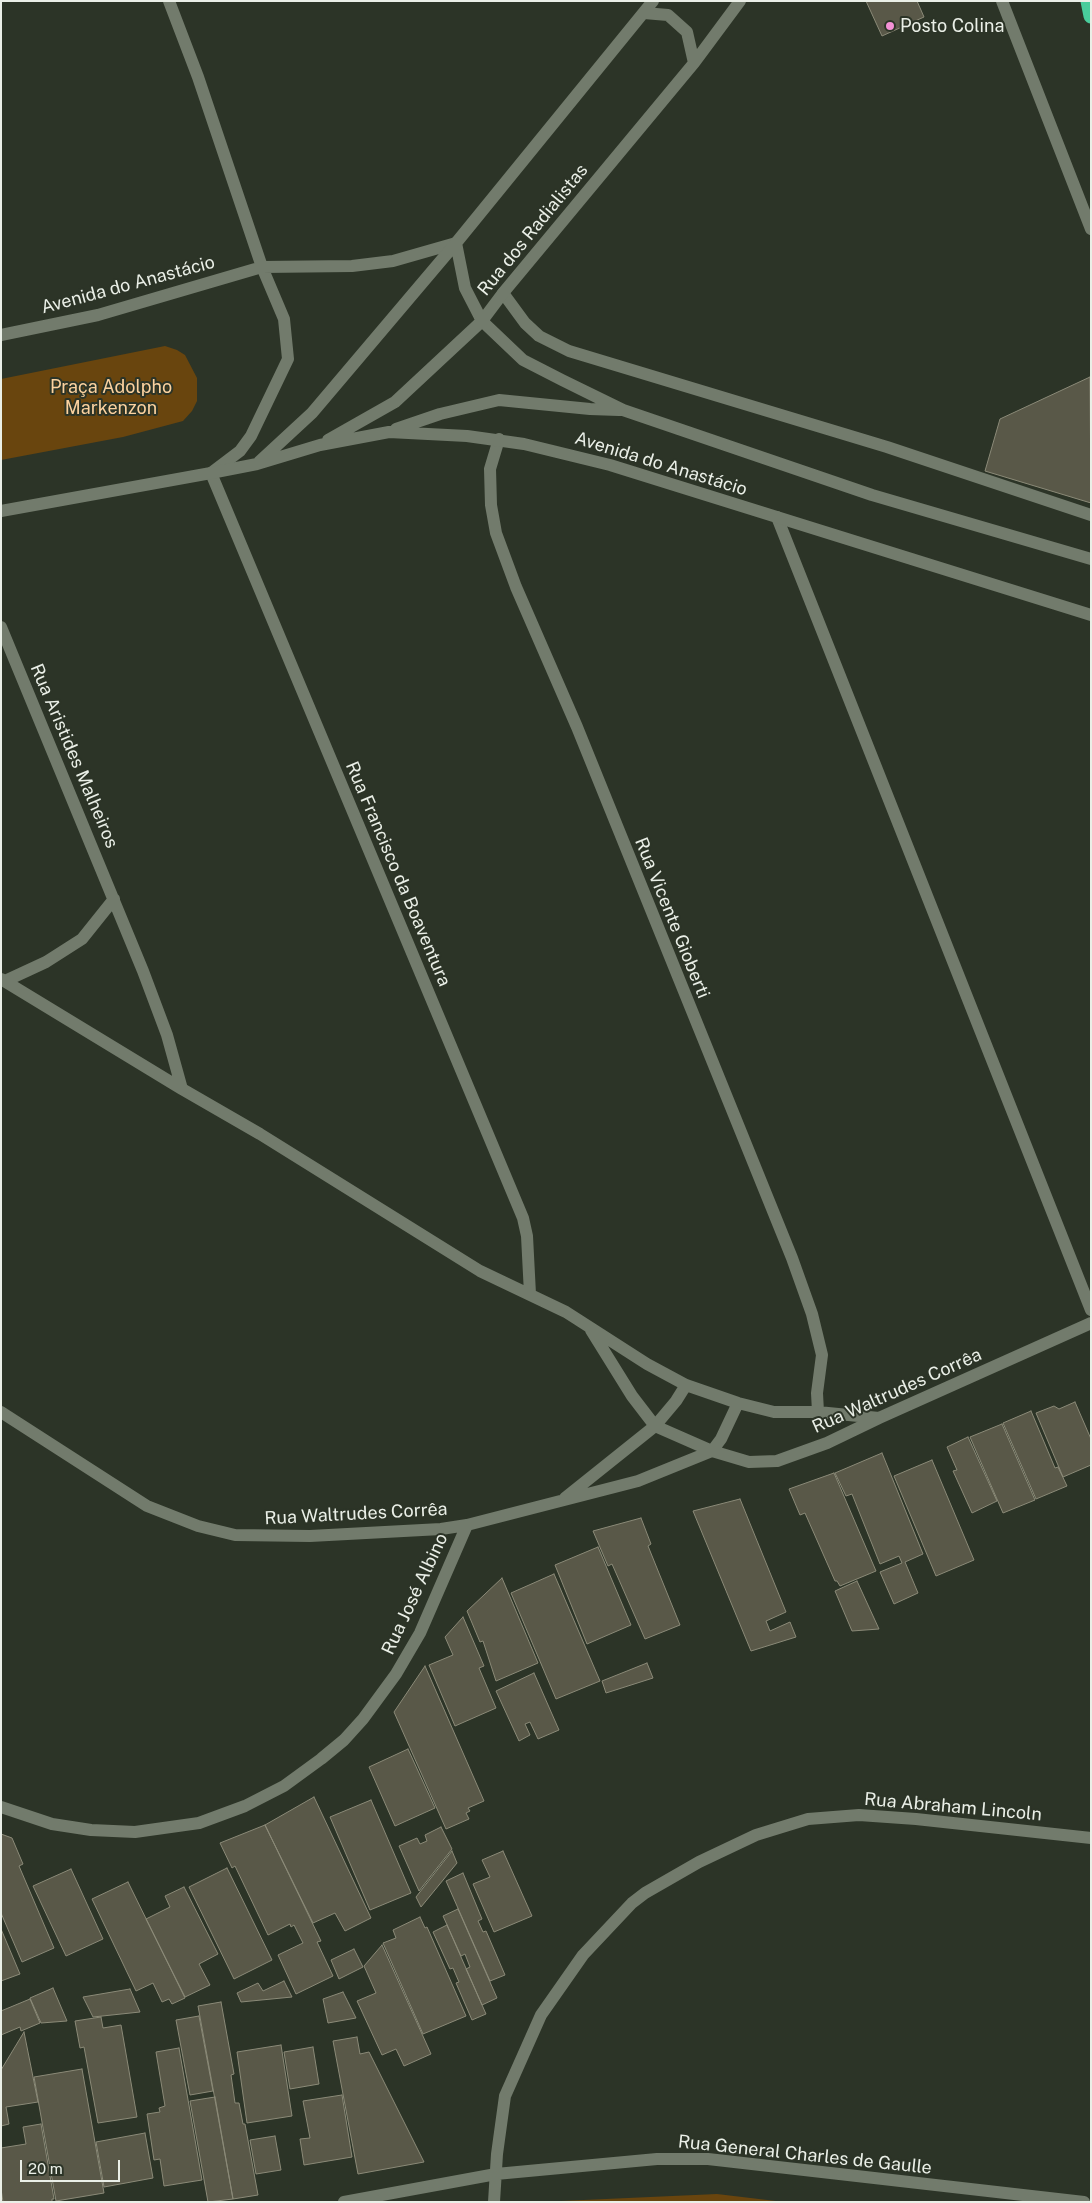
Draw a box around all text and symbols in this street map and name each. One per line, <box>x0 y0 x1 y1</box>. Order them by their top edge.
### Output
place label: Posto Colina <box>900 15 1004 37</box>
marker: Posto Colina <box>884 20 896 32</box>
street label: Rua dos Radialistas <box>473 160 593 300</box>
street label: Avenida do Anastácio <box>39 251 217 319</box>
park label: Praça Adolpho Markenzon <box>50 376 172 418</box>
street label: Avenida do Anastácio <box>572 427 750 501</box>
street label: Rua Aristides Malheiros <box>25 661 123 851</box>
street label: Rua Francisco da Boaventura <box>341 758 455 990</box>
street label: Rua Vicente Gioberti <box>630 834 714 1002</box>
street label: Rua Waltrudes Corrêa <box>809 1344 985 1438</box>
street label: Rua Waltrudes Corrêa <box>264 1498 448 1530</box>
street label: Rua José Albino <box>377 1530 453 1658</box>
street label: Rua Abraham Lincoln <box>863 1788 1043 1826</box>
street label: Rua General Charles de Gaulle <box>677 2131 933 2179</box>
scale bar <box>22 2150 122 2182</box>
text: 20 m <box>28 2160 63 2177</box>

